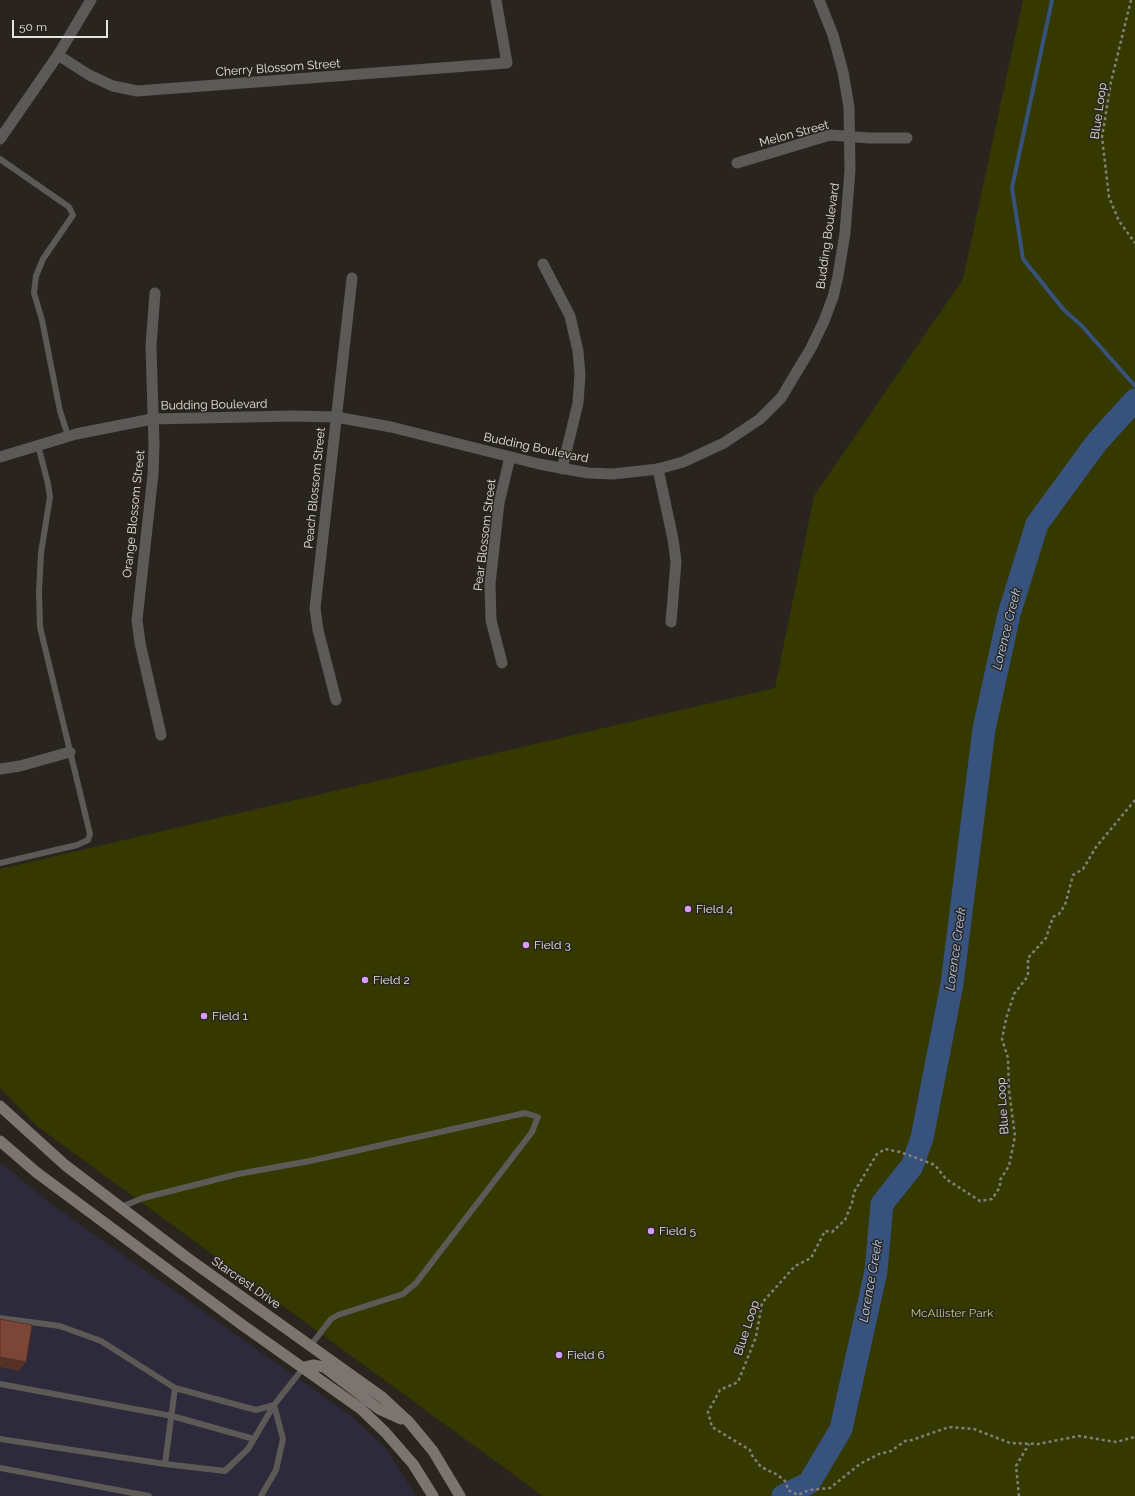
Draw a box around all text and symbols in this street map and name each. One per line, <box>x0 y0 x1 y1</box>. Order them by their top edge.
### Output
scale bar <box>14 12 110 38</box>
text: 50 m <box>19 20 47 34</box>
street label: Cherry Blossom Street <box>215 56 341 80</box>
street label: Blue Loop <box>1088 82 1110 140</box>
street label: Melon Street <box>758 118 830 150</box>
street label: Budding Boulevard <box>813 182 843 290</box>
street label: Budding Boulevard <box>160 397 268 413</box>
street label: Peach Blossom Street <box>301 427 329 549</box>
street label: Budding Boulevard <box>482 430 590 466</box>
street label: Orange Blossom Street <box>120 449 148 579</box>
street label: Pear Blossom Street <box>471 478 499 592</box>
water label: Lorence Creek <box>989 587 1025 671</box>
place label: Field 4 <box>696 902 733 916</box>
marker: Field 4 <box>683 904 693 914</box>
water label: Lorence Creek <box>942 907 970 991</box>
place label: Field 3 <box>534 938 571 952</box>
marker: Field 3 <box>521 940 531 950</box>
place label: Field 2 <box>373 973 410 987</box>
marker: Field 2 <box>360 975 370 985</box>
place label: Field 1 <box>212 1009 248 1023</box>
marker: Field 1 <box>199 1011 209 1021</box>
street label: Blue Loop <box>994 1077 1012 1135</box>
place label: Field 5 <box>659 1224 696 1238</box>
marker: Field 5 <box>646 1226 656 1236</box>
water label: Lorence Creek <box>856 1238 886 1324</box>
street label: Starcrest Drive <box>209 1254 283 1312</box>
street label: Blue Loop <box>731 1299 763 1357</box>
park label: McAllister Park <box>911 1306 993 1320</box>
place label: Field 6 <box>567 1348 605 1362</box>
marker: Field 6 <box>554 1350 564 1360</box>

